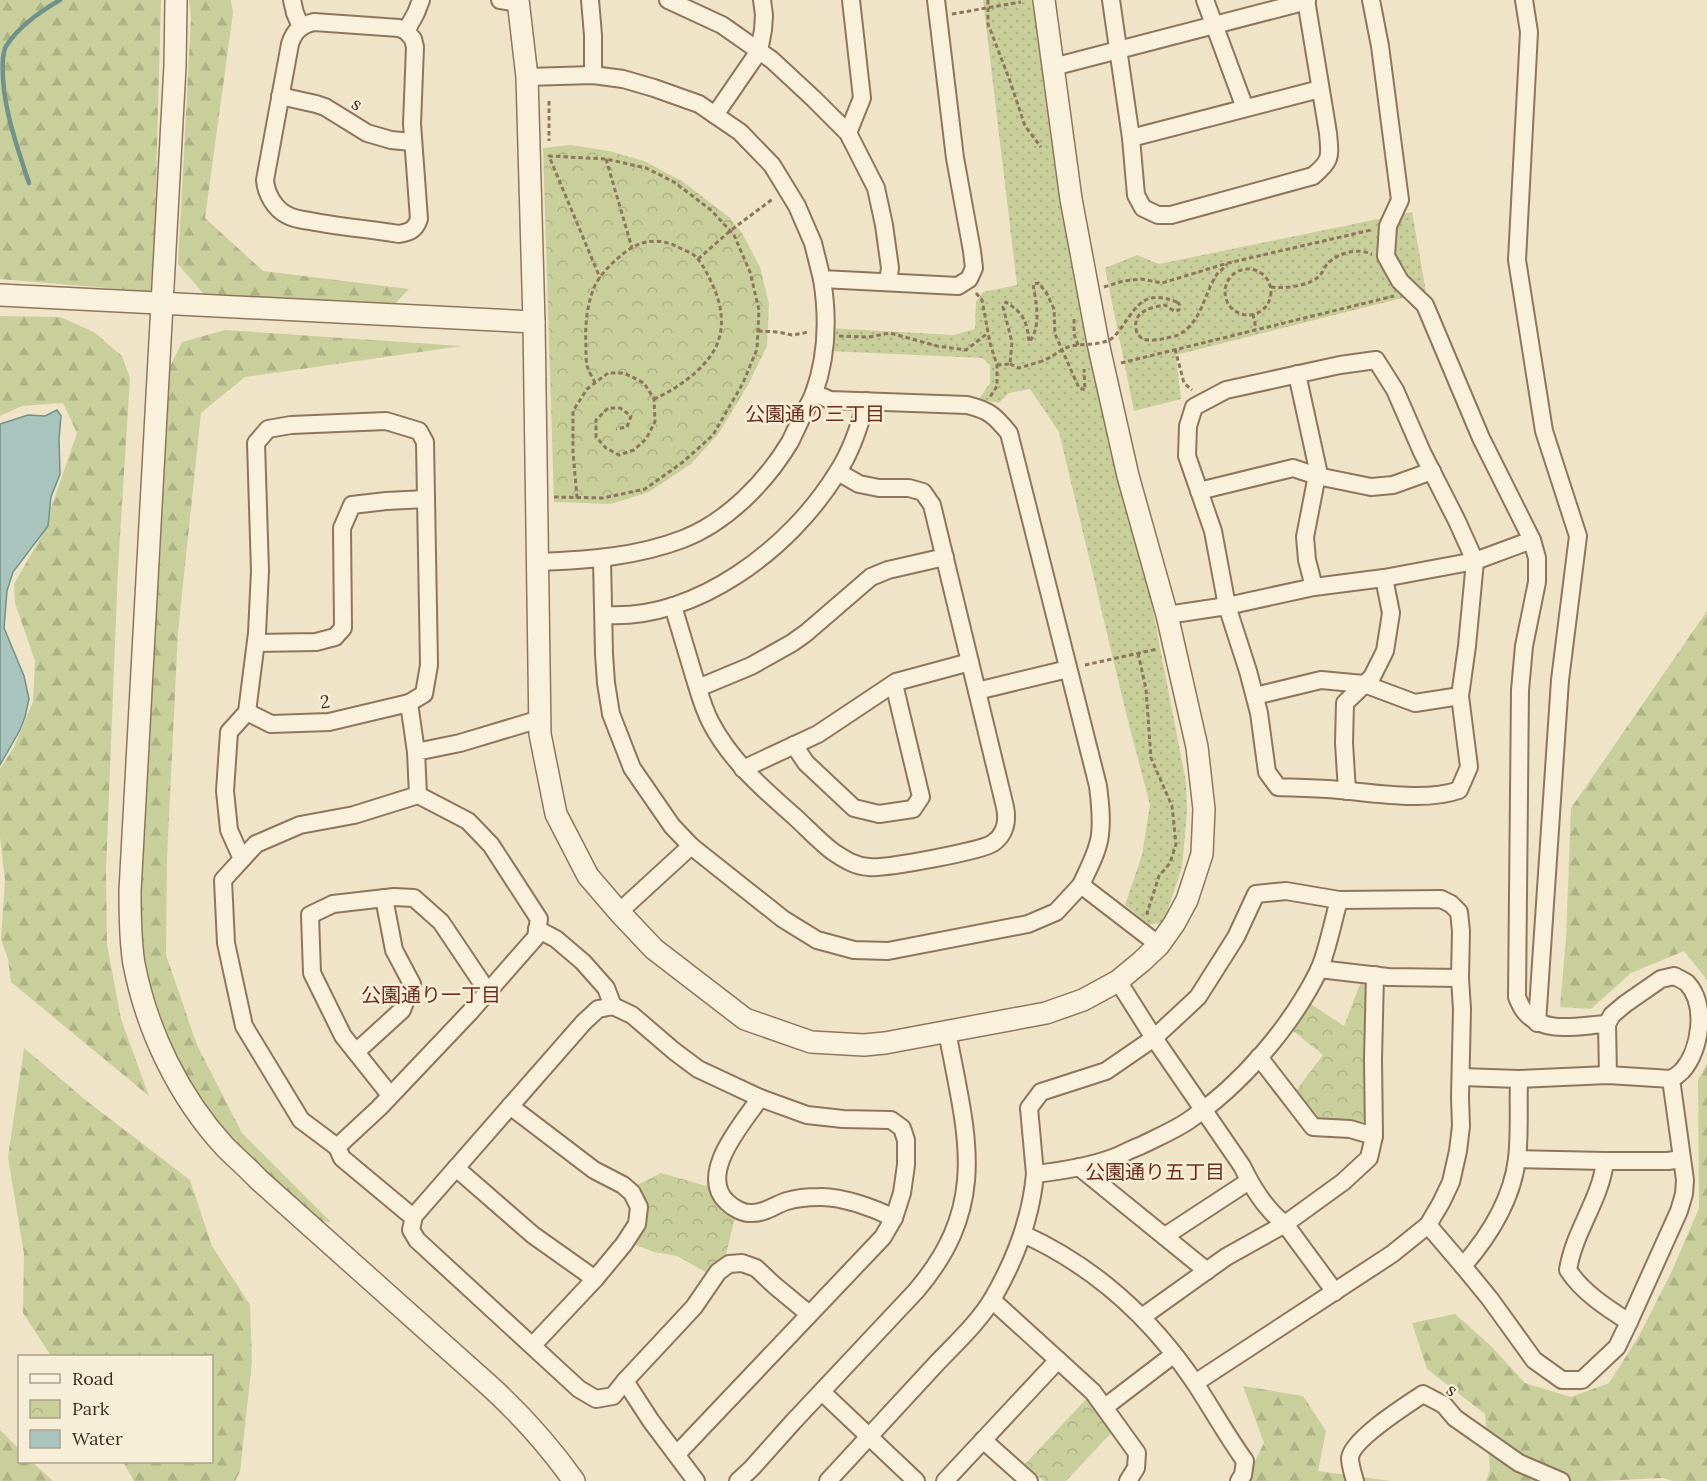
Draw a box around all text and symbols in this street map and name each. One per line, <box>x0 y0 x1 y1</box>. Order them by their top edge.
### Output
street label: s <box>347 92 367 115</box>
district label: 公園通り三丁目 <box>745 401 885 426</box>
street label: 2 <box>319 690 331 714</box>
district label: 公園通り一丁目 <box>361 982 501 1007</box>
district label: 公園通り五丁目 <box>1085 1159 1225 1184</box>
legend <box>18 1355 213 1463</box>
text: Road <box>72 1367 114 1390</box>
street label: s <box>1442 1378 1463 1401</box>
text: Park <box>72 1397 110 1420</box>
text: Water <box>72 1427 123 1450</box>

